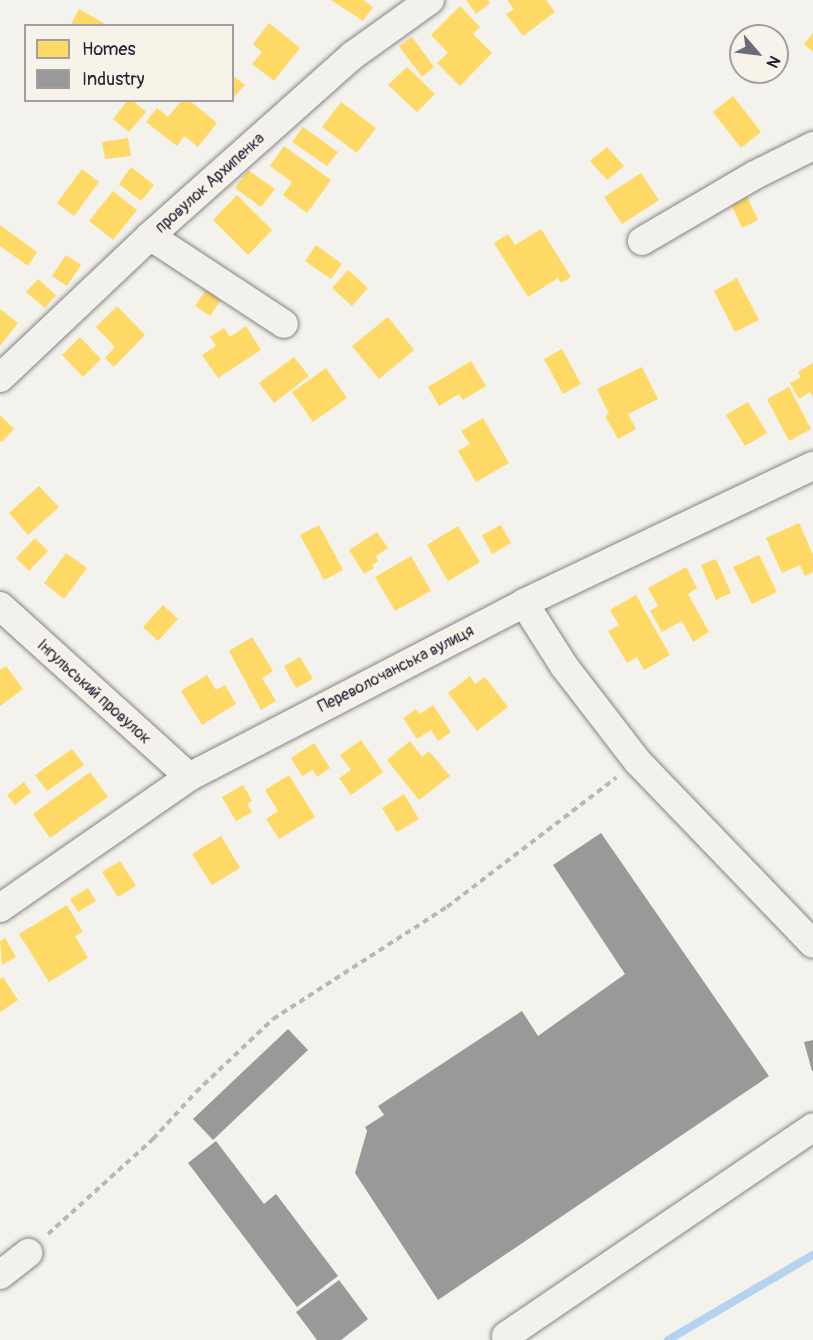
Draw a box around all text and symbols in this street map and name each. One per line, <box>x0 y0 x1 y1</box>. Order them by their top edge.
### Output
legend <box>24 24 234 102</box>
north arrow <box>729 24 789 84</box>
text: Homes <box>82 38 135 61</box>
text: N <box>762 52 785 71</box>
text: Industry <box>82 68 145 91</box>
street label: провулок Архипенка <box>151 129 269 237</box>
street label: Переволочанська вулиця <box>315 621 477 717</box>
street label: Інгульський провулок <box>33 636 155 748</box>

